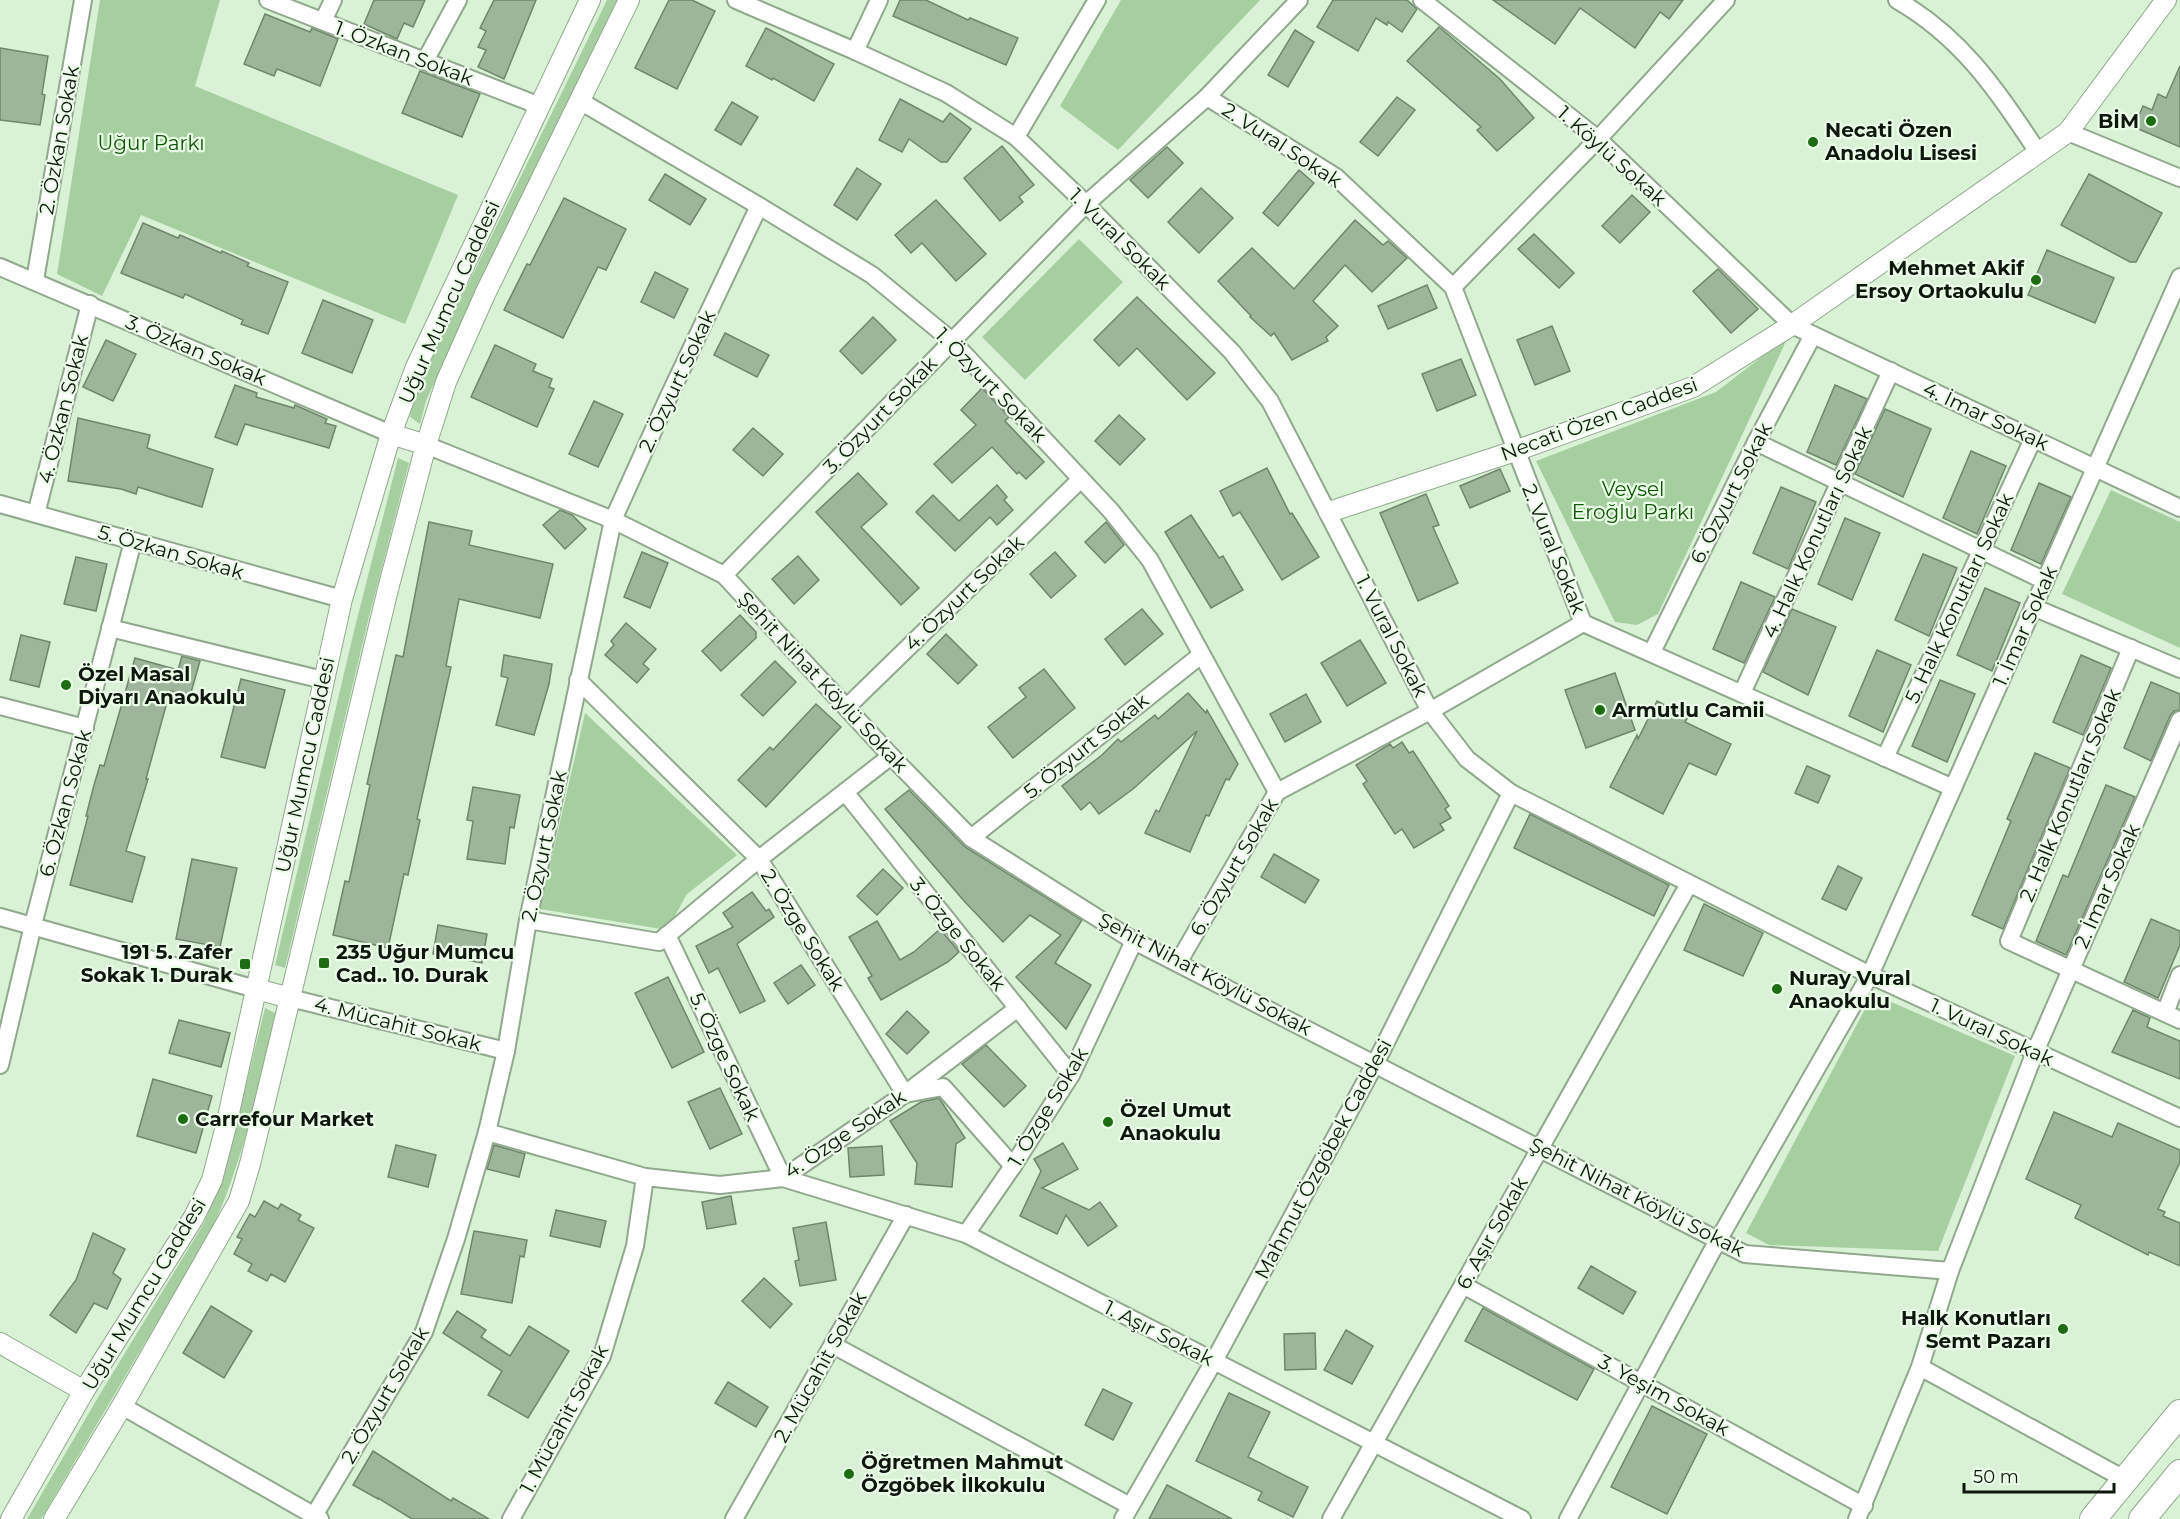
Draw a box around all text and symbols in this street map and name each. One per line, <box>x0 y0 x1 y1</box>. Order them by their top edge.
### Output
street label: 1. Özkan Sokak <box>331 16 477 90</box>
street label: 2. Özkan Sokak <box>34 64 84 216</box>
street label: 2. Vural Sokak <box>1218 97 1346 193</box>
street label: 1. Köylü Sokak <box>1553 101 1671 211</box>
place label: BİM <box>2098 109 2139 133</box>
marker: BİM <box>2144 114 2158 128</box>
place label: Necati Özen Anadolu Lisesi <box>1824 118 1977 165</box>
park label: Uğur Parkı <box>97 131 205 155</box>
marker: Necati Özen Anadolu Lisesi <box>1806 135 1820 149</box>
street label: 1. Vural Sokak <box>1064 183 1176 295</box>
street label: Uğur Mumcu Caddesi <box>393 197 505 407</box>
place label: Mehmet Akif Ersoy Ortaokulu <box>1855 256 2025 303</box>
marker: Mehmet Akif Ersoy Ortaokulu <box>2029 273 2043 287</box>
street label: 2. Özyurt Sokak <box>634 306 720 456</box>
street label: 3. Özkan Sokak <box>122 310 270 390</box>
street label: 1. Özyurt Sokak <box>930 323 1052 447</box>
street label: 4. Özkan Sokak <box>33 332 93 486</box>
street label: 3. Özyurt Sokak <box>818 351 942 479</box>
street label: Necati Özen Caddesi <box>1497 372 1701 466</box>
street label: 4. İmar Sokak <box>1919 376 2053 456</box>
street label: 6. Özyurt Sokak <box>1685 419 1777 567</box>
street label: 4. Halk Konutları Sokak <box>1757 422 1877 642</box>
park label: Veysel Eroğlu Parkı <box>1572 477 1694 524</box>
street label: 2. Vural Sokak <box>1517 481 1591 617</box>
street label: 5. Halk Konutları Sokak <box>1900 489 2018 707</box>
street label: 5. Özkan Sokak <box>95 520 247 584</box>
street label: 4. Özyurt Sokak <box>900 530 1029 656</box>
street label: 1. İmar Sokak <box>1988 562 2062 690</box>
street label: 1. Vural Sokak <box>1351 571 1433 701</box>
street label: Şehit Nihat Köylü Sokak <box>733 587 913 777</box>
street label: Uğur Mumcu Caddesi <box>270 655 340 875</box>
place label: Özel Masal Diyarı Anaokulu <box>78 662 246 709</box>
marker: Özel Masal Diyarı Anaokulu <box>59 678 73 692</box>
street label: 2. Halk Konutları Sokak <box>2014 685 2126 905</box>
street label: 5. Özyurt Sokak <box>1019 688 1153 804</box>
place label: Armutlu Camii <box>1611 698 1764 722</box>
marker: Armutlu Camii <box>1593 703 1607 717</box>
street label: 6. Özkan Sokak <box>34 727 96 879</box>
street label: 2. Özyurt Sokak <box>516 768 572 924</box>
street label: 6. Özyurt Sokak <box>1185 794 1283 940</box>
street label: 2. İmar Sokak <box>2069 820 2145 952</box>
street label: 2. Özge Sokak <box>756 865 850 995</box>
street label: 3. Özge Sokak <box>905 872 1011 996</box>
street label: Şehit Nihat Köylü Sokak <box>1094 908 1316 1040</box>
place label: 191 5. Zafer Sokak 1. Durak <box>81 940 234 987</box>
place label: 235 Uğur Mumcu Cad.. 10. Durak <box>336 940 514 987</box>
marker: 235 Uğur Mumcu Cad.. 10. Durak <box>317 956 331 970</box>
marker: 191 5. Zafer Sokak 1. Durak <box>238 957 252 971</box>
place label: Nuray Vural Anaokulu <box>1788 966 1911 1013</box>
marker: Nuray Vural Anaokulu <box>1770 982 1784 996</box>
street label: 5. Özge Sokak <box>685 989 765 1125</box>
street label: 4. Mücahit Sokak <box>312 992 484 1056</box>
street label: 1. Vural Sokak <box>1926 993 2058 1071</box>
street label: Mahmut Özgöbek Caddesi <box>1249 1035 1397 1283</box>
street label: 1. Özge Sokak <box>1003 1043 1093 1171</box>
street label: 4. Özge Sokak <box>780 1085 910 1183</box>
place label: Özel Umut Anaokulu <box>1119 1098 1231 1145</box>
place label: Carrefour Market <box>195 1107 374 1131</box>
marker: Carrefour Market <box>176 1112 190 1126</box>
marker: Özel Umut Anaokulu <box>1101 1115 1115 1129</box>
street label: Şehit Nihat Köylü Sokak <box>1526 1132 1749 1262</box>
street label: 6. Aşır Sokak <box>1451 1173 1533 1293</box>
street label: Uğur Mumcu Caddesi <box>77 1193 211 1395</box>
street label: 2. Mücahit Sokak <box>769 1287 872 1447</box>
street label: 1. Aşır Sokak <box>1100 1295 1218 1371</box>
place label: Halk Konutları Semt Pazarı <box>1901 1306 2051 1353</box>
street label: 2. Özyurt Sokak <box>336 1322 434 1468</box>
marker: Halk Konutları Semt Pazarı <box>2056 1322 2070 1336</box>
street label: 1. Mücahit Sokak <box>515 1341 613 1497</box>
street label: 3. Yeşim Sokak <box>1594 1349 1734 1441</box>
place label: Öğretmen Mahmut Özgöbek İlkokulu <box>861 1450 1064 1497</box>
scale bar <box>1964 1456 2114 1494</box>
text: 50 m <box>1973 1466 2019 1488</box>
marker: Öğretmen Mahmut Özgöbek İlkokulu <box>842 1467 856 1481</box>

